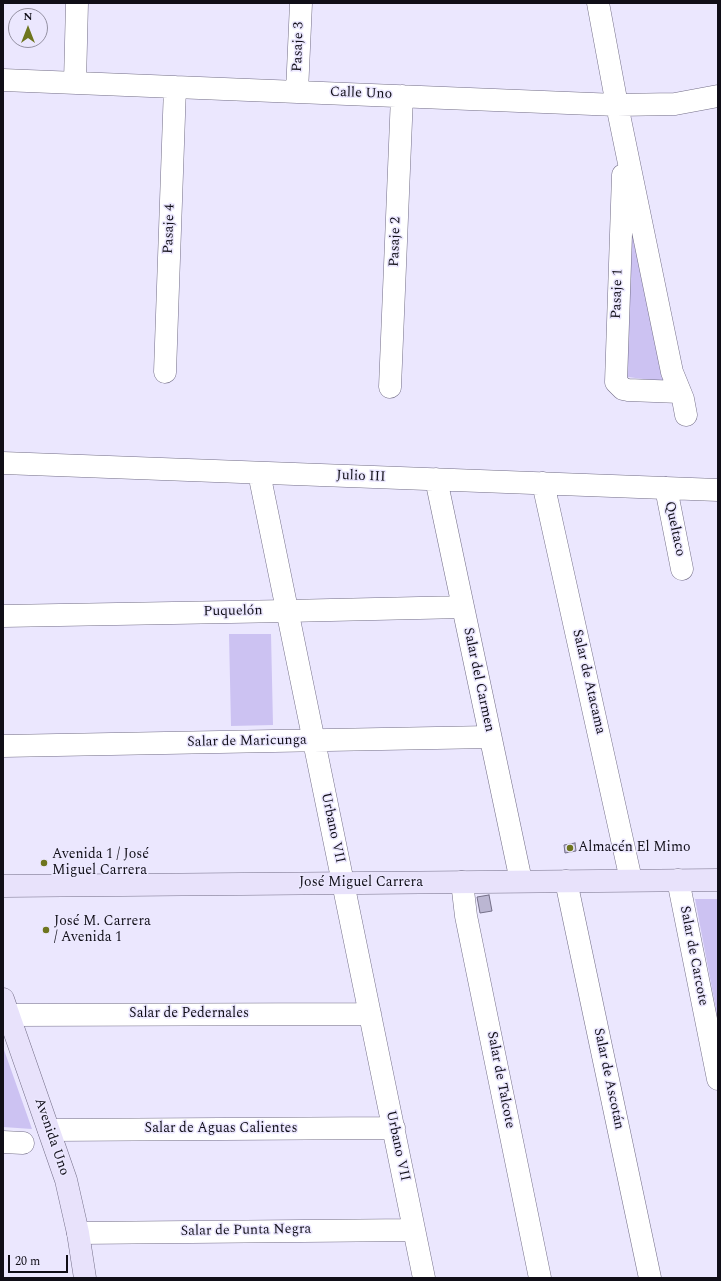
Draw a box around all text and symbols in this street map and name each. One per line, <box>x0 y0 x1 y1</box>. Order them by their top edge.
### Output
north arrow <box>8 8 48 48</box>
text: N <box>24 8 32 25</box>
street label: Pasaje 3 <box>290 22 308 72</box>
street label: Calle Uno <box>330 85 392 103</box>
street label: Pasaje 4 <box>161 204 179 254</box>
street label: Pasaje 2 <box>387 217 405 267</box>
street label: Pasaje 1 <box>609 269 627 319</box>
street label: Julio III <box>336 468 386 486</box>
street label: Queltaco <box>660 500 688 558</box>
street label: Puquelón <box>203 603 263 621</box>
street label: Salar del Carmen <box>459 626 497 734</box>
street label: Salar de Atacama <box>568 628 608 736</box>
street label: Salar de Maricunga <box>187 733 307 751</box>
street label: Urbano VII <box>316 791 348 865</box>
place label: Almacén El Mimo <box>578 840 691 856</box>
marker: Almacén El Mimo <box>565 843 575 853</box>
place label: Avenida 1 / José Miguel Carrera <box>52 847 149 880</box>
marker: Avenida 1 / José Miguel Carrera <box>39 858 49 868</box>
street label: José Miguel Carrera <box>299 875 423 891</box>
street label: Salar de Carcote <box>675 905 711 1007</box>
place label: José M. Carrera / Avenida 1 <box>54 914 151 946</box>
marker: José M. Carrera / Avenida 1 <box>41 925 51 935</box>
street label: Salar de Pedernales <box>129 1006 249 1022</box>
street label: Salar de Ascotán <box>589 1027 627 1131</box>
street label: Salar de Talcote <box>482 1030 518 1130</box>
street label: Avenida Uno <box>30 1096 72 1178</box>
street label: Urbano VII <box>381 1109 413 1183</box>
street label: Salar de Aguas Calientes <box>145 1121 297 1137</box>
street label: Salar de Punta Negra <box>180 1221 312 1241</box>
scale bar <box>10 1247 70 1273</box>
text: 20 m <box>15 1252 40 1271</box>

